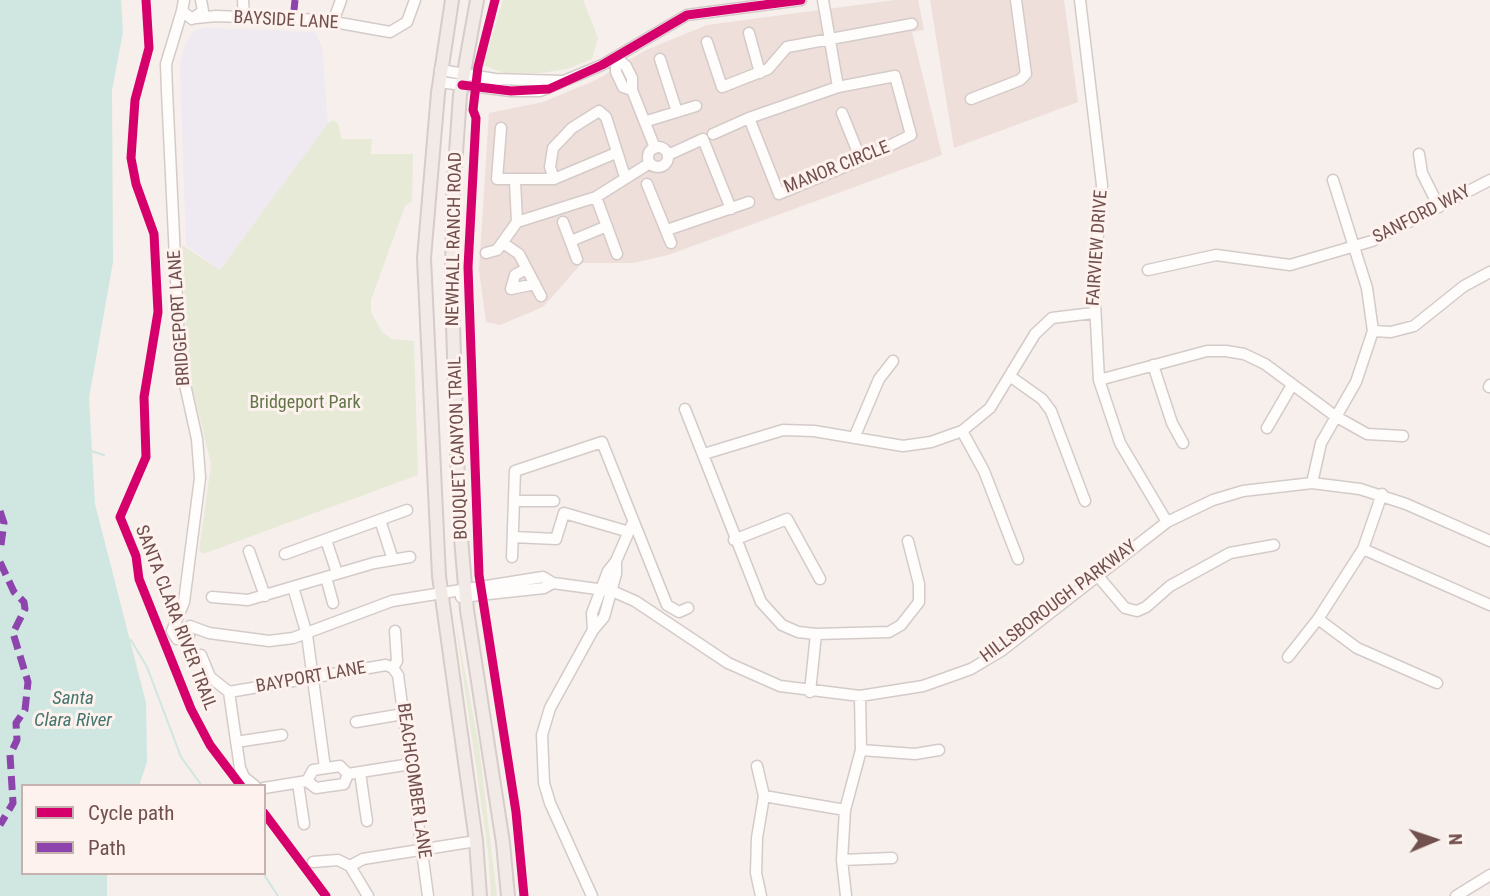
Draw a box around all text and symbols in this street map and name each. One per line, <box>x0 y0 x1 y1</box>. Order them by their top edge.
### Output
street label: BAYSIDE LANE <box>233 7 339 35</box>
street label: MANOR CIRCLE <box>781 137 893 199</box>
street label: NEWHALL RANCH ROAD <box>443 152 467 326</box>
street label: SANFORD WAY <box>1370 181 1474 249</box>
street label: FAIRVIEW DRIVE <box>1083 189 1113 307</box>
street label: BRIDGEPORT LANE <box>164 249 196 387</box>
street label: BOUQUET CANYON TRAIL <box>445 356 473 540</box>
park label: Bridgeport Park <box>249 392 361 414</box>
street label: SANTA CLARA RIVER TRAIL <box>130 522 220 714</box>
street label: HILLSBOROUGH PARKWAY <box>977 536 1141 668</box>
street label: BAYPORT LANE <box>254 658 368 698</box>
water label: Santa Clara River <box>34 688 112 732</box>
street label: BEACHCOMBER LANE <box>391 702 435 860</box>
legend <box>21 784 266 875</box>
text: Cycle path <box>88 801 174 825</box>
north arrow <box>1399 805 1469 875</box>
text: N <box>1444 833 1467 845</box>
text: Path <box>88 836 126 860</box>

